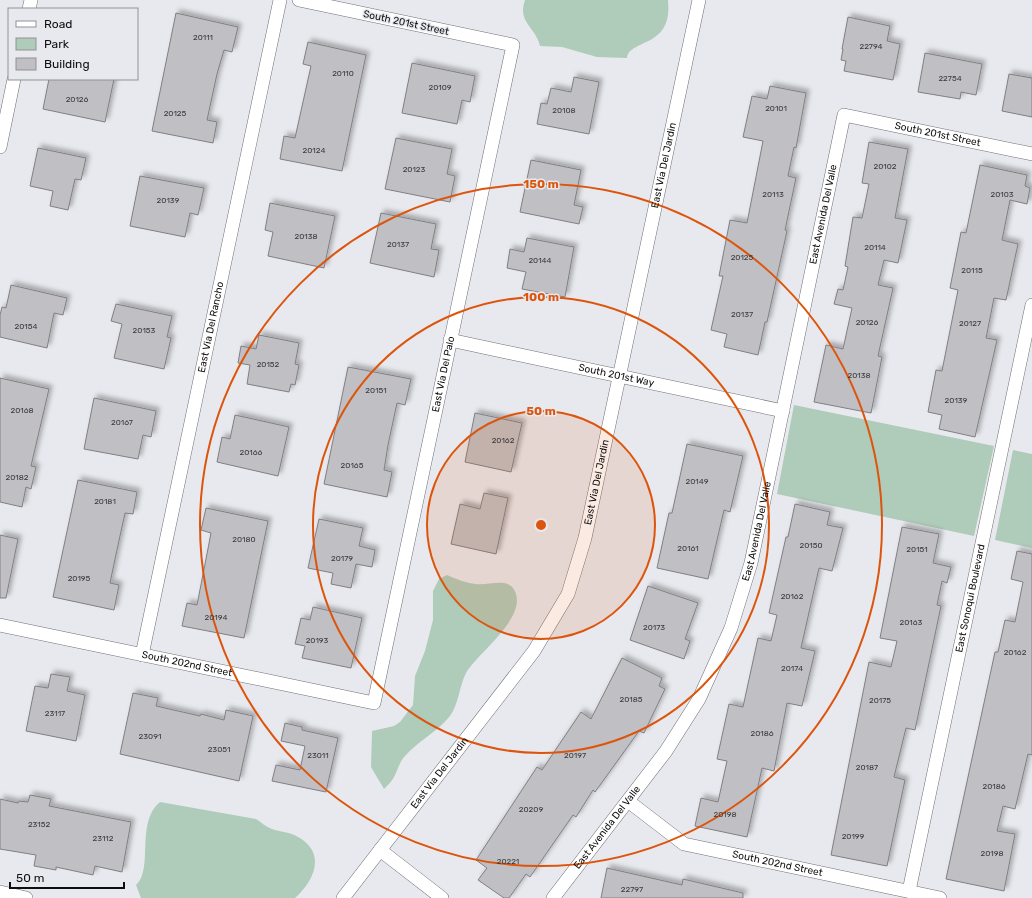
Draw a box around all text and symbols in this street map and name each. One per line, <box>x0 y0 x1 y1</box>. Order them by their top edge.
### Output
legend <box>8 8 138 80</box>
street label: South 201st Street <box>362 8 450 38</box>
text: Road <box>44 17 72 31</box>
house number: 20111 <box>193 33 213 42</box>
text: Park <box>44 37 70 51</box>
house number: 22794 <box>859 42 883 51</box>
text: Building <box>44 57 90 71</box>
house number: 20110 <box>332 69 354 78</box>
house number: 22754 <box>938 74 962 83</box>
house number: 20109 <box>428 83 452 92</box>
house number: 20126 <box>66 95 89 104</box>
house number: 20101 <box>765 104 787 113</box>
house number: 20108 <box>552 106 576 115</box>
house number: 20125 <box>164 109 187 118</box>
street label: South 201st Street <box>894 120 982 149</box>
street label: East Via Del Jardin <box>649 122 679 209</box>
house number: 20124 <box>303 146 325 155</box>
house number: 20102 <box>874 162 897 171</box>
street label: East Avenida Del Valle <box>807 163 840 265</box>
house number: 20123 <box>403 165 426 174</box>
text: 150 m <box>523 177 559 191</box>
house number: 20113 <box>762 190 784 199</box>
house number: 20103 <box>990 190 1014 199</box>
house number: 20139 <box>157 196 180 205</box>
house number: 20138 <box>294 232 318 241</box>
house number: 20137 <box>387 240 409 249</box>
house number: 20114 <box>864 243 886 252</box>
house number: 20125 <box>731 253 754 262</box>
house number: 20144 <box>528 256 552 265</box>
house number: 20115 <box>961 266 983 275</box>
street label: East Via Del Rancho <box>196 280 227 374</box>
text: 100 m <box>523 290 559 304</box>
house number: 20137 <box>731 310 753 319</box>
house number: 20126 <box>856 318 879 327</box>
house number: 20127 <box>959 319 981 328</box>
house number: 20154 <box>15 322 37 331</box>
house number: 20153 <box>133 326 156 335</box>
street label: East Via Del Palo <box>430 335 457 413</box>
house number: 20152 <box>257 360 280 369</box>
street label: South 201st Way <box>577 362 656 389</box>
house number: 20138 <box>847 371 871 380</box>
house number: 20151 <box>365 386 387 395</box>
house number: 20139 <box>945 396 968 405</box>
text: 50 m <box>526 404 556 418</box>
house number: 20168 <box>10 406 34 415</box>
house number: 20167 <box>111 418 133 427</box>
house number: 20162 <box>492 436 515 445</box>
street label: East Via Del Jardin <box>582 439 612 526</box>
house number: 20166 <box>240 448 263 457</box>
house number: 20165 <box>341 461 364 470</box>
house number: 20182 <box>6 473 29 482</box>
house number: 20149 <box>686 477 709 486</box>
street label: East Avenida Del Valle <box>740 480 774 583</box>
house number: 20181 <box>94 497 116 506</box>
centre of rings <box>534 518 548 532</box>
house number: 20180 <box>232 535 256 544</box>
house number: 20150 <box>799 541 823 550</box>
street label: East Sonoqui Boulevard <box>953 543 988 654</box>
house number: 20161 <box>677 544 699 553</box>
house number: 20151 <box>906 545 928 554</box>
house number: 20179 <box>331 554 353 563</box>
house number: 20195 <box>68 574 91 583</box>
house number: 20162 <box>781 592 804 601</box>
house number: 20194 <box>205 613 227 622</box>
house number: 20163 <box>900 618 923 627</box>
house number: 20173 <box>643 623 665 632</box>
house number: 20193 <box>306 636 328 645</box>
house number: 20162 <box>1004 648 1027 657</box>
street label: South 202nd Street <box>141 649 233 679</box>
house number: 20174 <box>781 664 803 673</box>
house number: 20185 <box>619 695 643 704</box>
house number: 20175 <box>869 696 891 705</box>
house number: 23117 <box>45 709 65 718</box>
house number: 20186 <box>750 729 774 738</box>
house number: 23091 <box>139 732 161 741</box>
street label: East Via Del Jardin <box>408 735 471 811</box>
house number: 23051 <box>208 745 230 754</box>
house number: 23011 <box>307 751 329 760</box>
house number: 20197 <box>564 751 586 760</box>
house number: 20187 <box>856 763 878 772</box>
house number: 20186 <box>982 782 1006 791</box>
street label: East Avenida Del Valle <box>571 783 643 871</box>
house number: 20209 <box>519 805 543 814</box>
house number: 20198 <box>713 810 737 819</box>
house number: 23152 <box>28 820 50 829</box>
house number: 20199 <box>842 832 865 841</box>
house number: 23112 <box>93 834 114 843</box>
street label: South 202nd Street <box>731 848 824 879</box>
house number: 20198 <box>980 849 1004 858</box>
house number: 20221 <box>497 857 519 866</box>
scale bar <box>10 864 124 890</box>
text: 50 m <box>16 871 44 885</box>
house number: 22797 <box>621 885 643 894</box>

